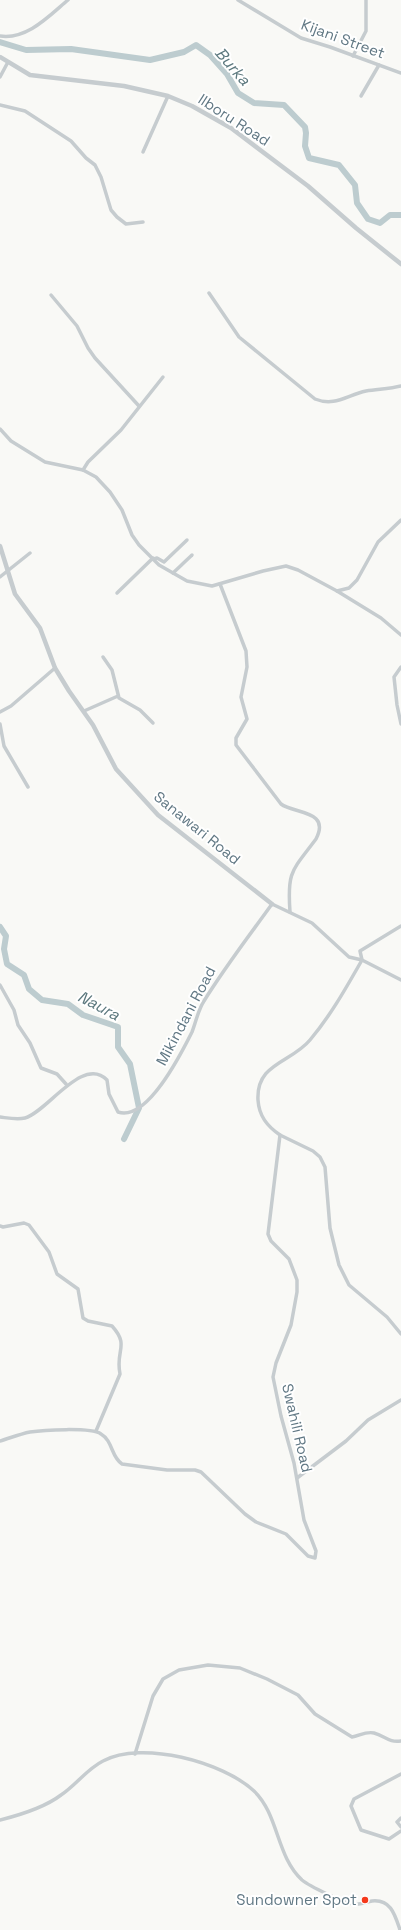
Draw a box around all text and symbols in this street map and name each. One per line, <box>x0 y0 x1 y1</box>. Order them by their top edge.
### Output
street label: Kijani Street <box>299 15 388 62</box>
water label: Burka <box>210 43 256 90</box>
street label: Ilboru Road <box>195 89 274 150</box>
street label: Sanawari Road <box>150 787 244 868</box>
street label: Mikindani Road <box>151 963 220 1069</box>
water label: Naura <box>74 986 124 1026</box>
street label: Swahili Road <box>278 1382 317 1474</box>
place label: Sundowner Spot <box>236 1890 357 1909</box>
marker: Sundowner Spot <box>360 1895 370 1905</box>

